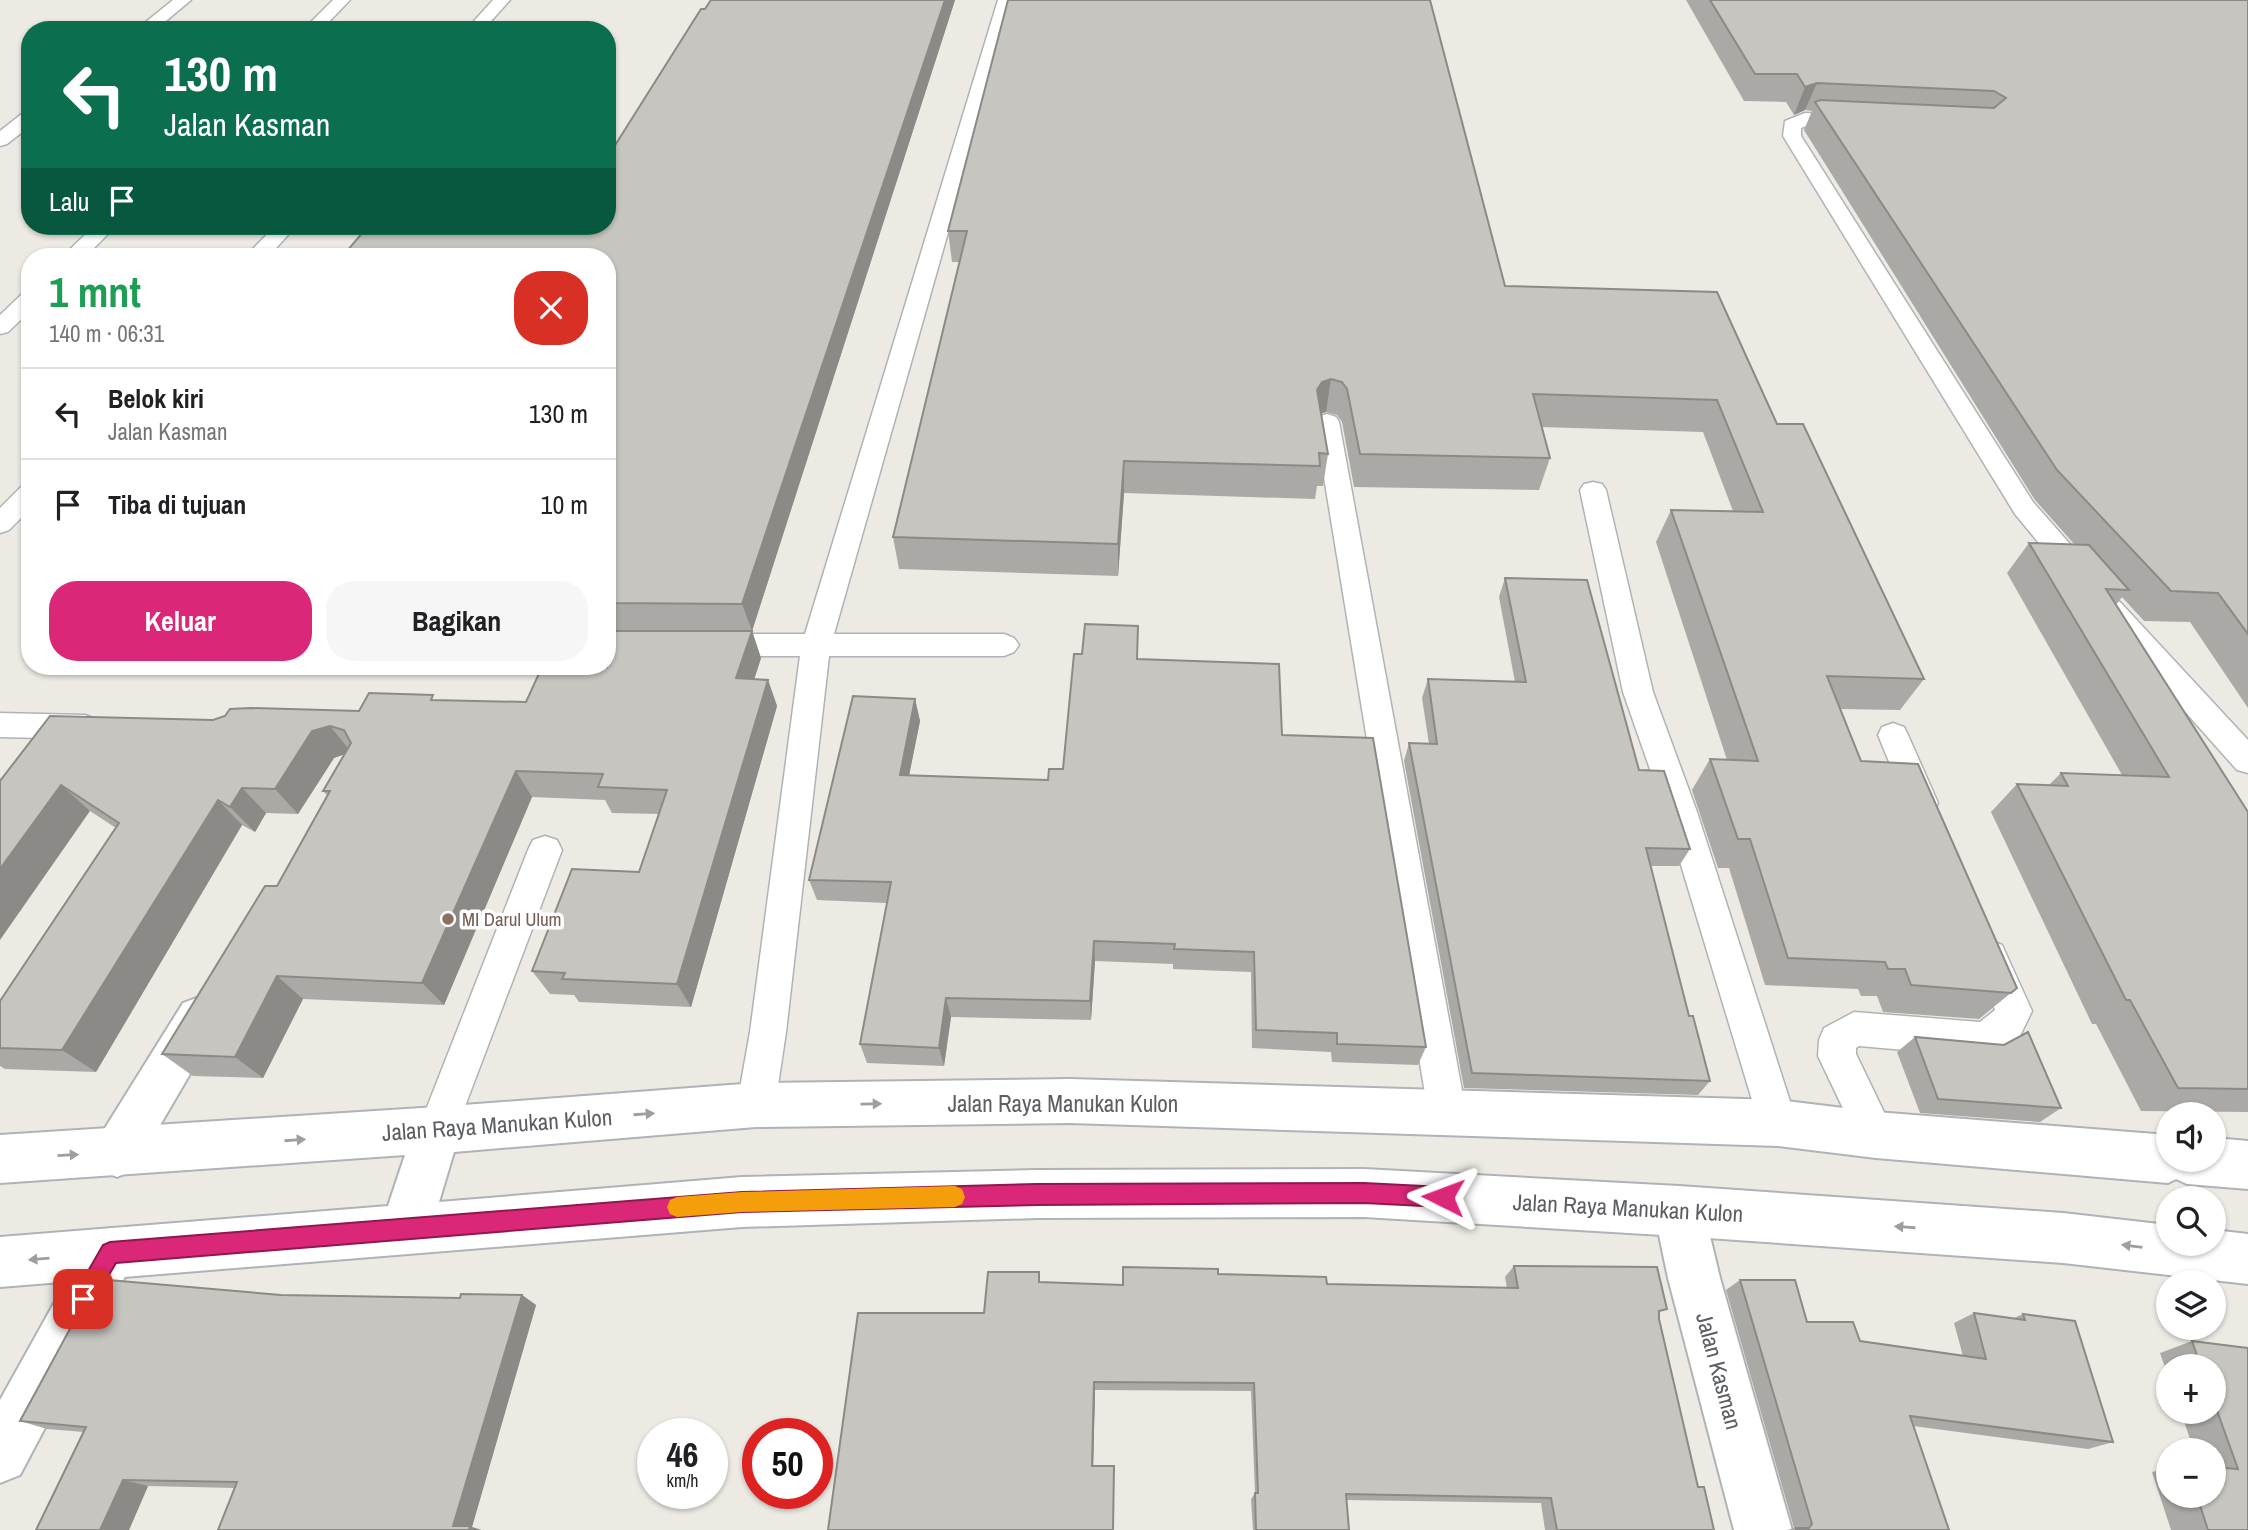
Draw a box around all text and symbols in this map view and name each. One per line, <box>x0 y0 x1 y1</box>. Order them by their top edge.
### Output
text: 130 m <box>164 40 278 106</box>
icon: left <box>49 49 140 140</box>
text: Jalan Kasman <box>164 103 330 146</box>
icon: arrive <box>103 182 141 220</box>
text: Lalu <box>49 184 89 219</box>
text: 1 mnt <box>49 264 141 320</box>
button: close <box>514 271 588 345</box>
text: 140 m · 06:31 <box>49 318 164 349</box>
text: Belok kiri <box>108 381 204 416</box>
icon: left <box>49 395 87 433</box>
text: 130 m <box>529 396 588 431</box>
text: Jalan Kasman <box>108 416 228 447</box>
icon: arrive <box>49 486 87 524</box>
text: Tiba di tujuan <box>108 487 246 522</box>
text: 10 m <box>541 487 588 522</box>
button: Keluar <box>49 581 312 661</box>
button: Bagikan <box>326 581 588 661</box>
place label: MI Darul Ulum <box>462 906 562 932</box>
marker: MI Darul Ulum <box>440 911 456 927</box>
street label: Jalan Raya Manukan Kulon <box>948 1088 1178 1119</box>
one-way arrow <box>861 1098 883 1110</box>
street label: Jalan Raya Manukan Kulon <box>381 1101 613 1148</box>
map controls <box>2156 1102 2226 1508</box>
button: sound <box>2156 1102 2226 1172</box>
one-way arrow <box>633 1108 655 1119</box>
one-way arrow <box>284 1134 306 1145</box>
one-way arrow <box>57 1150 79 1161</box>
position arrow <box>1406 1160 1480 1234</box>
street label: Jalan Raya Manukan Kulon <box>1512 1186 1744 1229</box>
button: search <box>2156 1186 2226 1256</box>
one-way arrow <box>1894 1221 1916 1232</box>
one-way arrow <box>2120 1240 2142 1251</box>
one-way arrow <box>28 1254 50 1265</box>
pin <box>53 1269 113 1329</box>
button: layers <box>2156 1270 2226 1340</box>
icon: arrive <box>64 1280 102 1318</box>
street label: Jalan Kasman <box>1689 1309 1750 1433</box>
button: + <box>2156 1354 2226 1424</box>
speed limit sign: 50 <box>742 1418 833 1509</box>
text: 46 <box>667 1431 698 1478</box>
button: − <box>2156 1438 2226 1508</box>
text: km/h <box>667 1468 699 1493</box>

